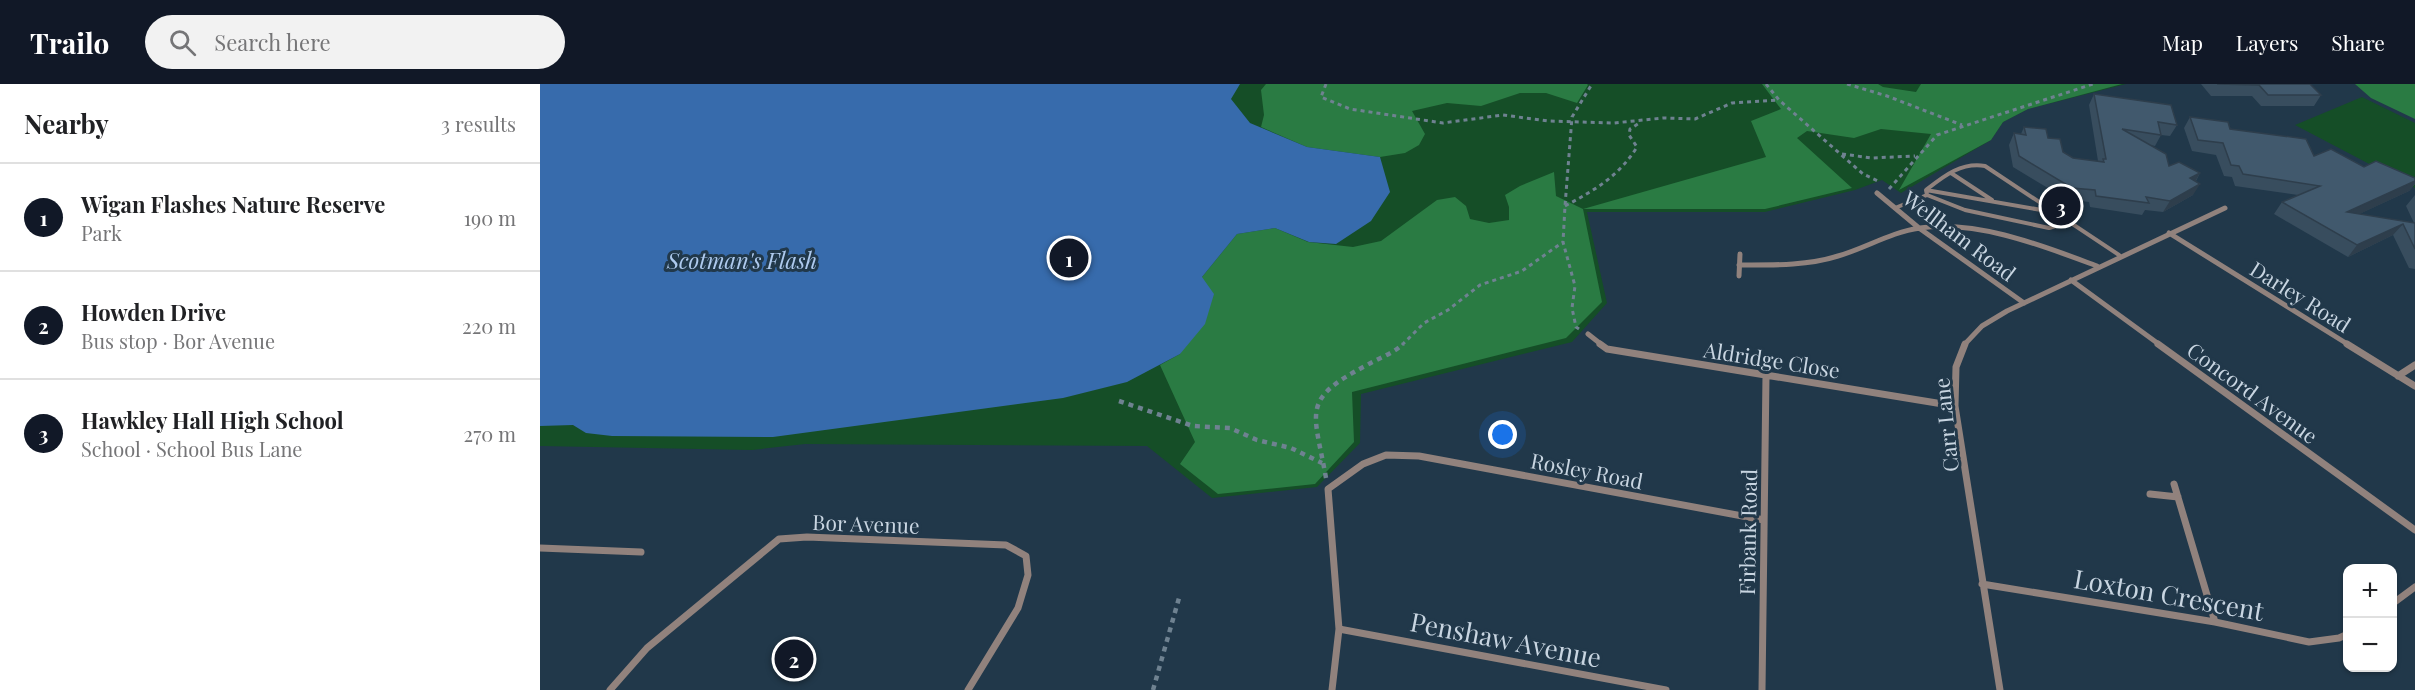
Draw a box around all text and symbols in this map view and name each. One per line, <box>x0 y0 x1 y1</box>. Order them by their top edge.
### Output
search box <box>145 15 565 69</box>
text: Trailo <box>30 24 109 61</box>
icon: search <box>166 26 199 59</box>
text: Search here <box>214 27 331 57</box>
text: Map <box>2162 28 2203 56</box>
text: Layers <box>2236 28 2298 56</box>
text: Share <box>2331 28 2385 56</box>
text: Nearby <box>24 106 109 141</box>
text: 3 results <box>441 110 516 137</box>
street label: Wellham Road <box>1897 183 2022 287</box>
pin: 3 <box>2042 184 2080 228</box>
text: Wigan Flashes Nature Reserve <box>81 189 385 219</box>
text: 1 <box>40 204 47 231</box>
text: 190 m <box>464 204 516 231</box>
text: Park <box>81 219 122 246</box>
pin: 1 <box>1050 236 1088 280</box>
water label: Scotman's Flash <box>666 245 817 275</box>
street label: Darley Road <box>2245 254 2357 338</box>
text: Howden Drive <box>81 297 226 327</box>
text: 2 <box>38 312 49 339</box>
text: 220 m <box>462 312 516 339</box>
text: Bus stop · Bor Avenue <box>81 327 275 354</box>
street label: Aldridge Close <box>1701 334 1842 384</box>
street label: Concord Avenue <box>2182 335 2324 449</box>
street label: Carr Lane <box>1926 377 1964 473</box>
text: Hawkley Hall High School <box>81 405 344 435</box>
text: 3 <box>39 420 48 447</box>
text: 270 m <box>464 420 516 447</box>
your location <box>1488 420 1517 449</box>
text: School · School Bus Lane <box>81 435 302 462</box>
street label: Rosley Road <box>1528 445 1646 495</box>
street label: Firbank Road <box>1732 469 1762 595</box>
street label: Bor Avenue <box>812 507 920 539</box>
street label: Loxton Crescent <box>2071 560 2267 628</box>
map controls <box>2343 564 2397 672</box>
button: + <box>2343 564 2397 618</box>
street label: Penshaw Avenue <box>1407 603 1605 675</box>
button: − <box>2343 618 2397 672</box>
pin: 2 <box>774 636 814 682</box>

